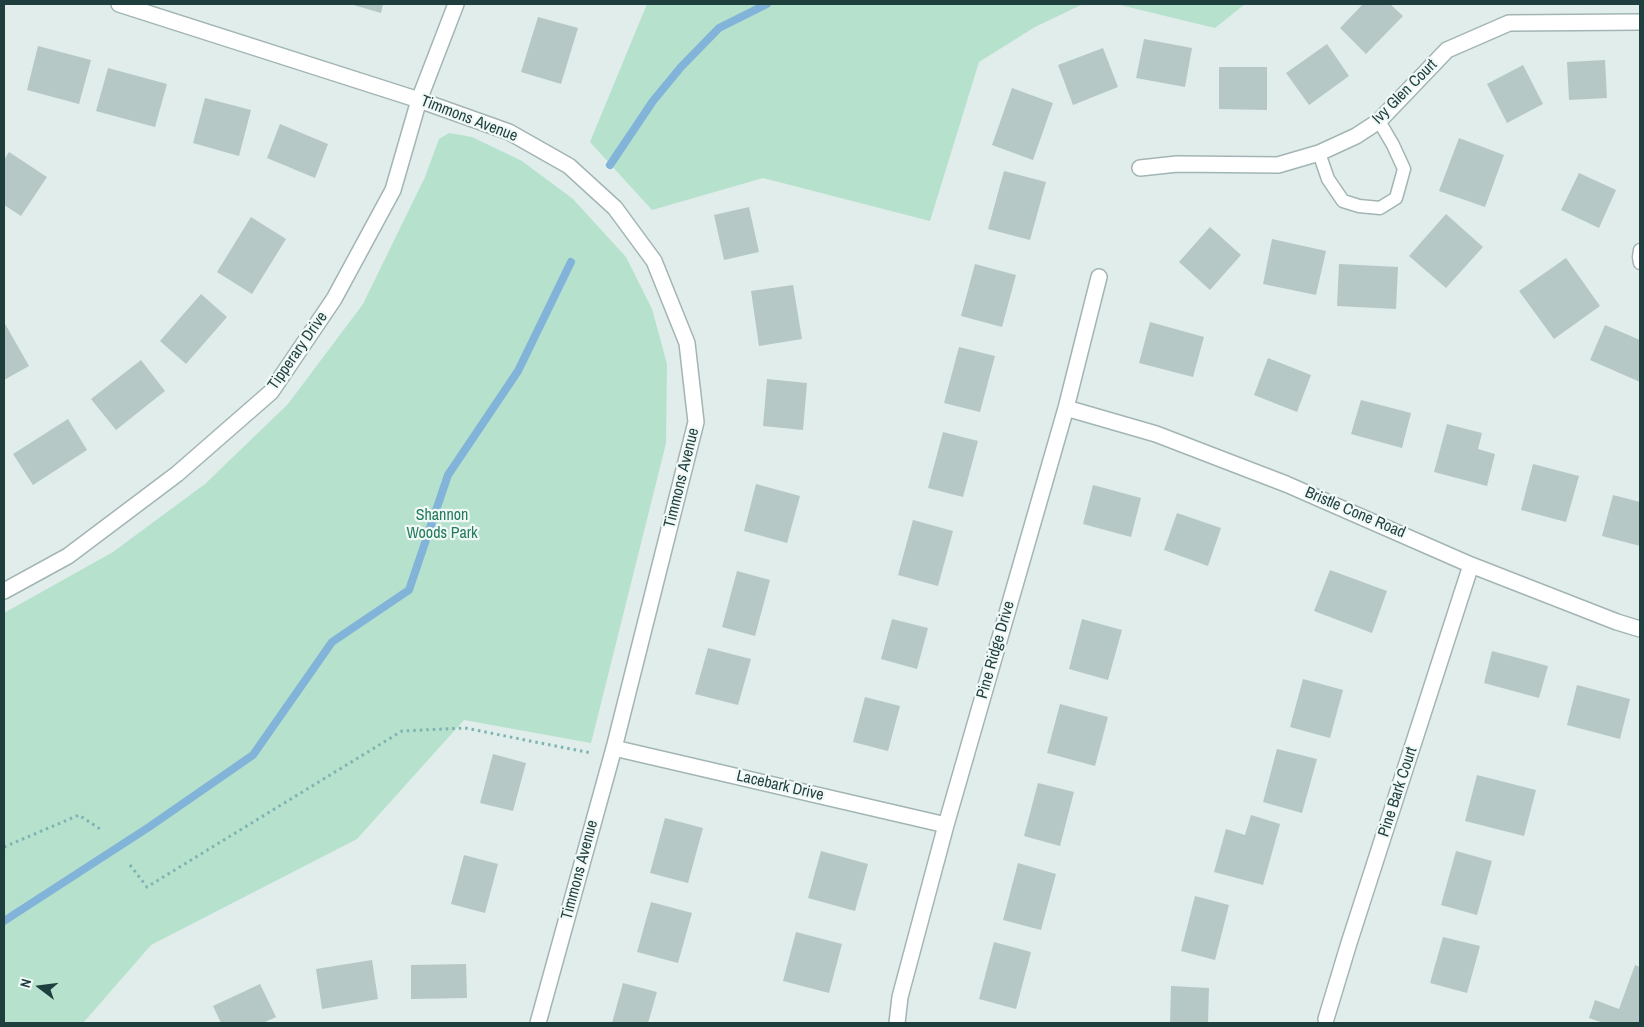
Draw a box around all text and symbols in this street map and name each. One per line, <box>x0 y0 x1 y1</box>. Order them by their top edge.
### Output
street label: Ivy Glen Court <box>1369 56 1441 128</box>
street label: Timmons Avenue <box>418 92 520 146</box>
street label: Tipperary Drive <box>264 308 332 394</box>
street label: Timmons Avenue <box>660 426 704 530</box>
street label: Bristle Cone Road <box>1302 483 1408 543</box>
park label: Shannon Woods Park <box>406 506 478 544</box>
street label: Pine Ridge Drive <box>973 599 1019 701</box>
street label: Pine Bark Court <box>1374 745 1422 839</box>
street label: Lacebark Drive <box>735 767 825 805</box>
street label: Timmons Avenue <box>557 818 603 922</box>
north arrow <box>15 962 65 1012</box>
text: N <box>16 977 35 989</box>

